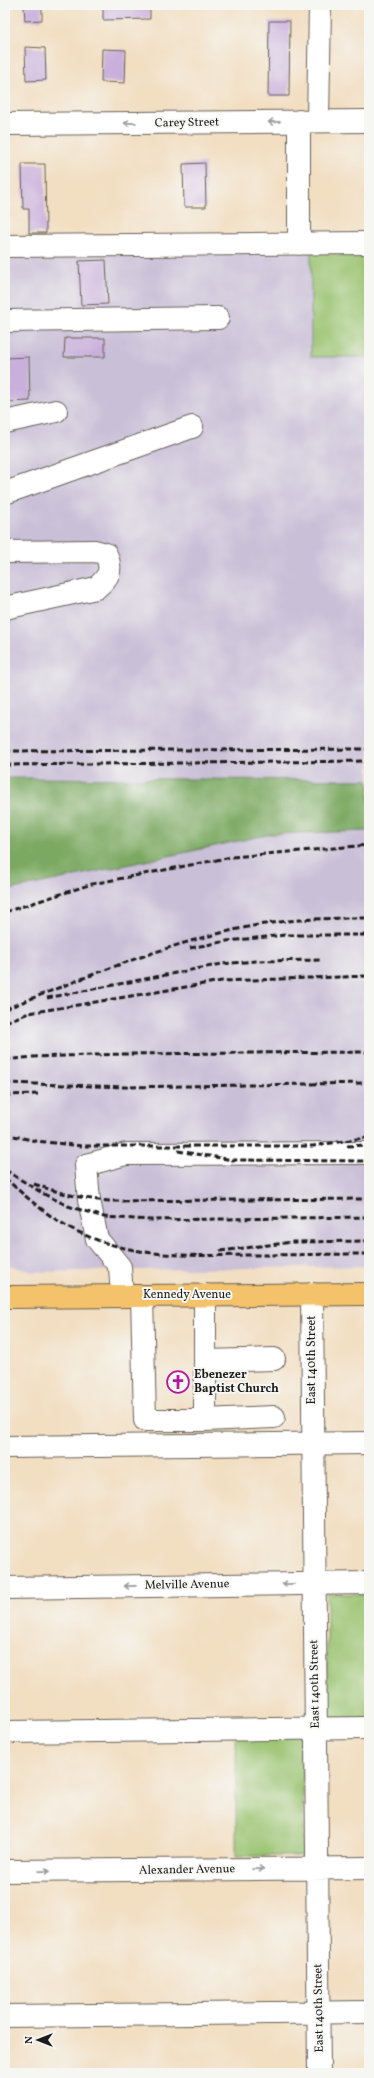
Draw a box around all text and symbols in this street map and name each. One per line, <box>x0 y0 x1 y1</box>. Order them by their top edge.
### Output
street label: Carey Street <box>155 114 219 132</box>
one-way arrow <box>268 118 281 126</box>
one-way arrow <box>124 119 137 127</box>
street label: Kennedy Avenue <box>143 1287 231 1303</box>
street label: East 140th Street <box>304 1316 320 1404</box>
place label: Ebenezer Baptist Church <box>194 1367 279 1397</box>
church icon: Ebenezer Baptist Church <box>165 1369 191 1395</box>
street label: Melville Avenue <box>145 1576 230 1594</box>
one-way arrow <box>282 1580 295 1588</box>
one-way arrow <box>124 1582 137 1590</box>
street label: East 140th Street <box>306 1639 324 1729</box>
street label: Alexander Avenue <box>139 1861 236 1879</box>
one-way arrow <box>251 1865 264 1873</box>
one-way arrow <box>37 1867 50 1875</box>
street label: East 140th Street <box>310 1963 328 2053</box>
north arrow <box>18 2020 58 2060</box>
text: N <box>22 2036 37 2044</box>

